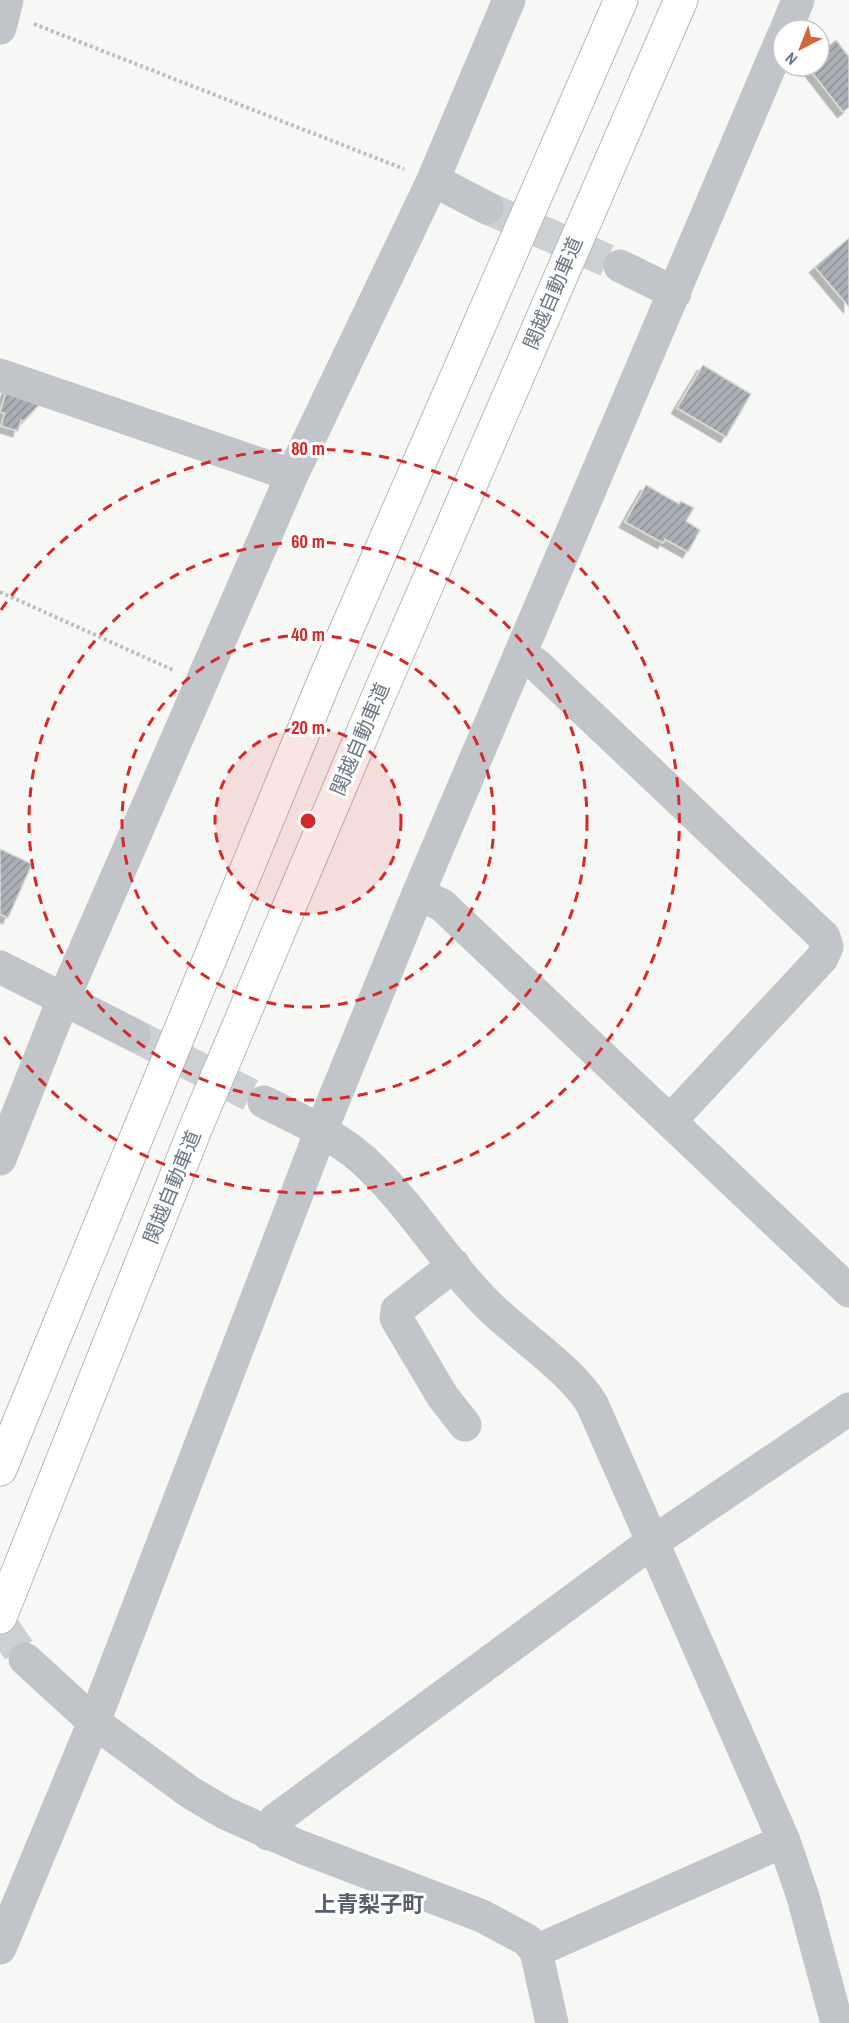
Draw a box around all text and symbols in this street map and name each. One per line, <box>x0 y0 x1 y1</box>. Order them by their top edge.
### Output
north arrow <box>771 18 831 78</box>
text: N <box>780 48 802 70</box>
street label: 関越自動車道 <box>517 232 588 353</box>
text: 80 m <box>291 436 325 461</box>
text: 60 m <box>291 529 325 554</box>
text: 40 m <box>291 622 325 647</box>
street label: 関越自動車道 <box>324 678 395 799</box>
text: 20 m <box>291 715 325 740</box>
centre of rings <box>298 811 318 831</box>
street label: 関越自動車道 <box>137 1126 207 1248</box>
district label: 上青梨子町 <box>314 1889 424 1919</box>

